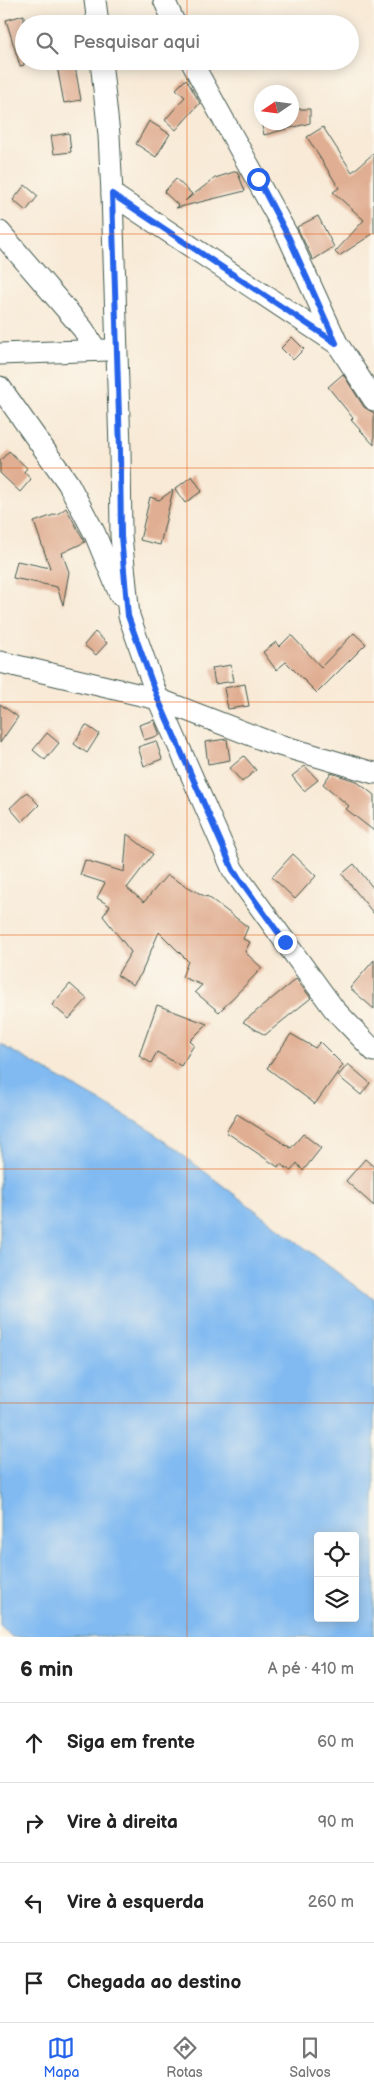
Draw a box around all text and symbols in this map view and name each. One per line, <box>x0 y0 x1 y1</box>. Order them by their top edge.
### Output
search box <box>15 15 359 70</box>
icon: search <box>33 29 61 57</box>
text: Pesquisar aqui <box>73 31 200 54</box>
north arrow <box>254 85 299 130</box>
route start <box>247 168 270 191</box>
route end <box>274 931 297 954</box>
map controls <box>314 1532 359 1622</box>
button: locate <box>314 1532 359 1577</box>
button: layers <box>314 1577 359 1622</box>
text: 6 min <box>20 1657 73 1682</box>
text: A pé · 410 m <box>268 1660 354 1679</box>
icon: ahead <box>20 1729 48 1757</box>
text: Siga em frente <box>67 1731 195 1754</box>
text: 60 m <box>317 1733 354 1752</box>
icon: right <box>20 1809 48 1837</box>
text: Vire à direita <box>67 1811 178 1834</box>
text: 90 m <box>318 1813 354 1832</box>
icon: left <box>20 1889 48 1917</box>
text: Vire à esquerda <box>67 1891 204 1914</box>
text: 260 m <box>308 1893 354 1912</box>
icon: arrive <box>20 1969 48 1997</box>
text: Chegada ao destino <box>67 1971 241 1994</box>
tab: Mapa <box>43 2034 79 2081</box>
tab: Rotas <box>166 2034 203 2081</box>
tab: Salvos <box>290 2034 331 2081</box>

